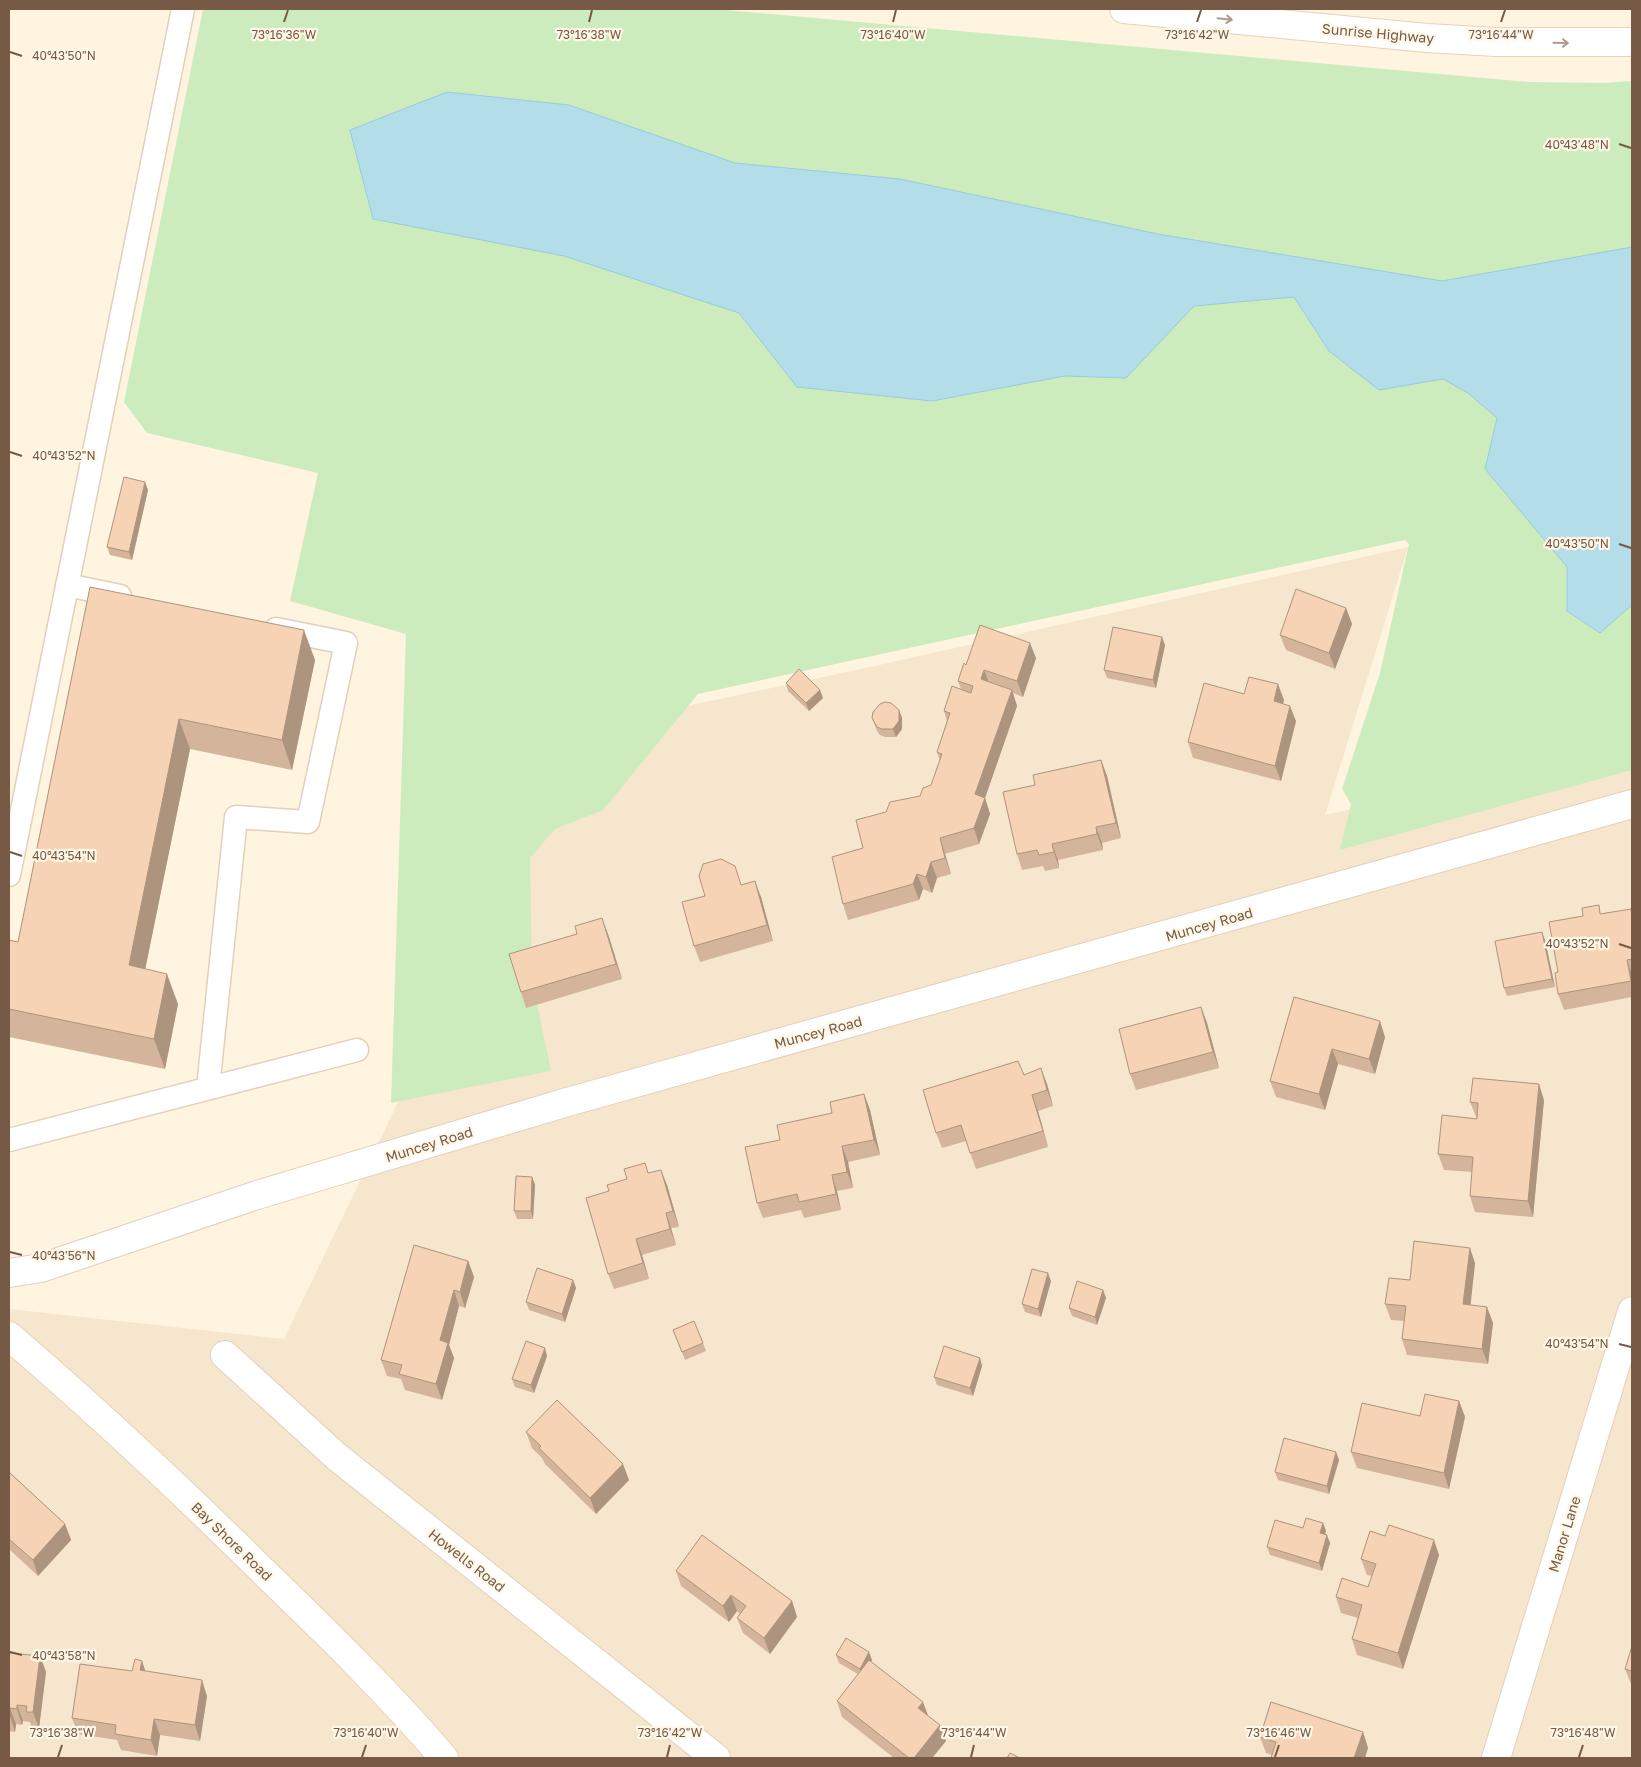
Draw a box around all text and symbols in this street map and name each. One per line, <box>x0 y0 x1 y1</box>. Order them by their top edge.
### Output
one-way arrow <box>1216 14 1232 24</box>
street label: Sunrise Highway <box>1321 20 1435 46</box>
text: 73°16'36"W <box>252 27 317 42</box>
text: 73°16'38"W <box>557 27 622 42</box>
text: 73°16'40"W <box>861 27 926 42</box>
text: 73°16'42"W <box>1165 27 1230 42</box>
text: 73°16'44"W <box>1469 27 1534 42</box>
one-way arrow <box>1552 38 1569 48</box>
text: 40°43'50"N <box>32 48 96 63</box>
text: 40°43'48"N <box>1545 137 1609 152</box>
text: 40°43'52"N <box>32 448 96 463</box>
text: 40°43'50"N <box>1545 536 1609 551</box>
text: 40°43'54"N <box>32 848 96 863</box>
street label: Muncey Road <box>1163 903 1255 945</box>
text: 40°43'52"N <box>1545 936 1609 951</box>
street label: Muncey Road <box>772 1012 864 1052</box>
street label: Muncey Road <box>383 1123 475 1165</box>
text: 40°43'56"N <box>32 1248 96 1263</box>
text: 40°43'54"N <box>1545 1336 1609 1351</box>
street label: Manor Lane <box>1544 1494 1584 1574</box>
street label: Bay Shore Road <box>188 1498 276 1584</box>
street label: Howells Road <box>425 1525 509 1595</box>
text: 40°43'58"N <box>32 1648 96 1663</box>
text: 73°16'38"W <box>30 1725 95 1740</box>
text: 73°16'40"W <box>334 1725 399 1740</box>
text: 73°16'42"W <box>638 1725 703 1740</box>
text: 73°16'44"W <box>942 1725 1007 1740</box>
text: 73°16'46"W <box>1247 1725 1312 1740</box>
text: 73°16'48"W <box>1551 1725 1616 1740</box>

